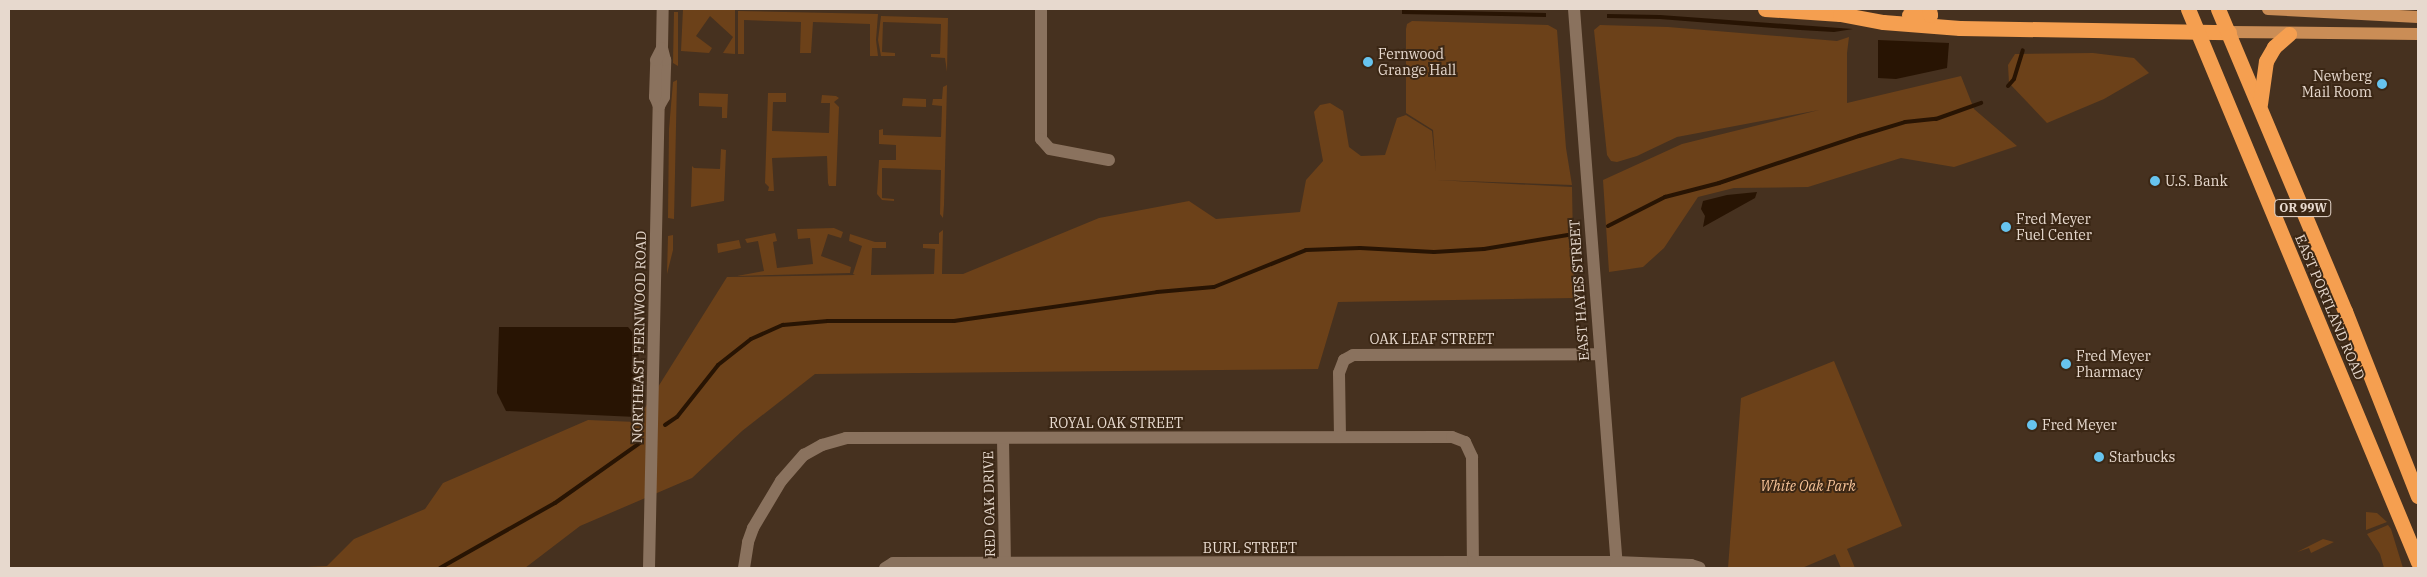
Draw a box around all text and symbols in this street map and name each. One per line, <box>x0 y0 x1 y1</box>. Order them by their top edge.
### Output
place label: Fernwood Grange Hall <box>1378 46 1456 78</box>
marker: Fernwood Grange Hall <box>1362 56 1374 68</box>
place label: Newberg Mail Room <box>2302 68 2372 100</box>
marker: Newberg Mail Room <box>2376 78 2388 90</box>
place label: U.S. Bank <box>2165 173 2228 189</box>
marker: U.S. Bank <box>2149 175 2161 187</box>
road number: OR 99W <box>2274 198 2332 218</box>
place label: Fred Meyer Fuel Center <box>2016 211 2092 243</box>
street label: EAST HAYES STREET <box>1566 219 1592 361</box>
marker: Fred Meyer Fuel Center <box>2000 221 2012 233</box>
street label: NORTHEAST FERNWOOD ROAD <box>629 231 649 443</box>
street label: EAST PORTLAND ROAD <box>2292 232 2368 382</box>
street label: OAK LEAF STREET <box>1370 331 1494 347</box>
place label: Fred Meyer Pharmacy <box>2076 348 2151 381</box>
marker: Fred Meyer Pharmacy <box>2060 358 2072 370</box>
street label: ROYAL OAK STREET <box>1049 415 1183 431</box>
place label: Fred Meyer <box>2042 417 2117 433</box>
marker: Fred Meyer <box>2026 419 2038 431</box>
place label: Starbucks <box>2109 449 2175 465</box>
street label: RED OAK DRIVE <box>980 451 998 557</box>
marker: Starbucks <box>2093 451 2105 463</box>
park label: White Oak Park <box>1760 478 1856 494</box>
street label: BURL STREET <box>1203 540 1297 556</box>

